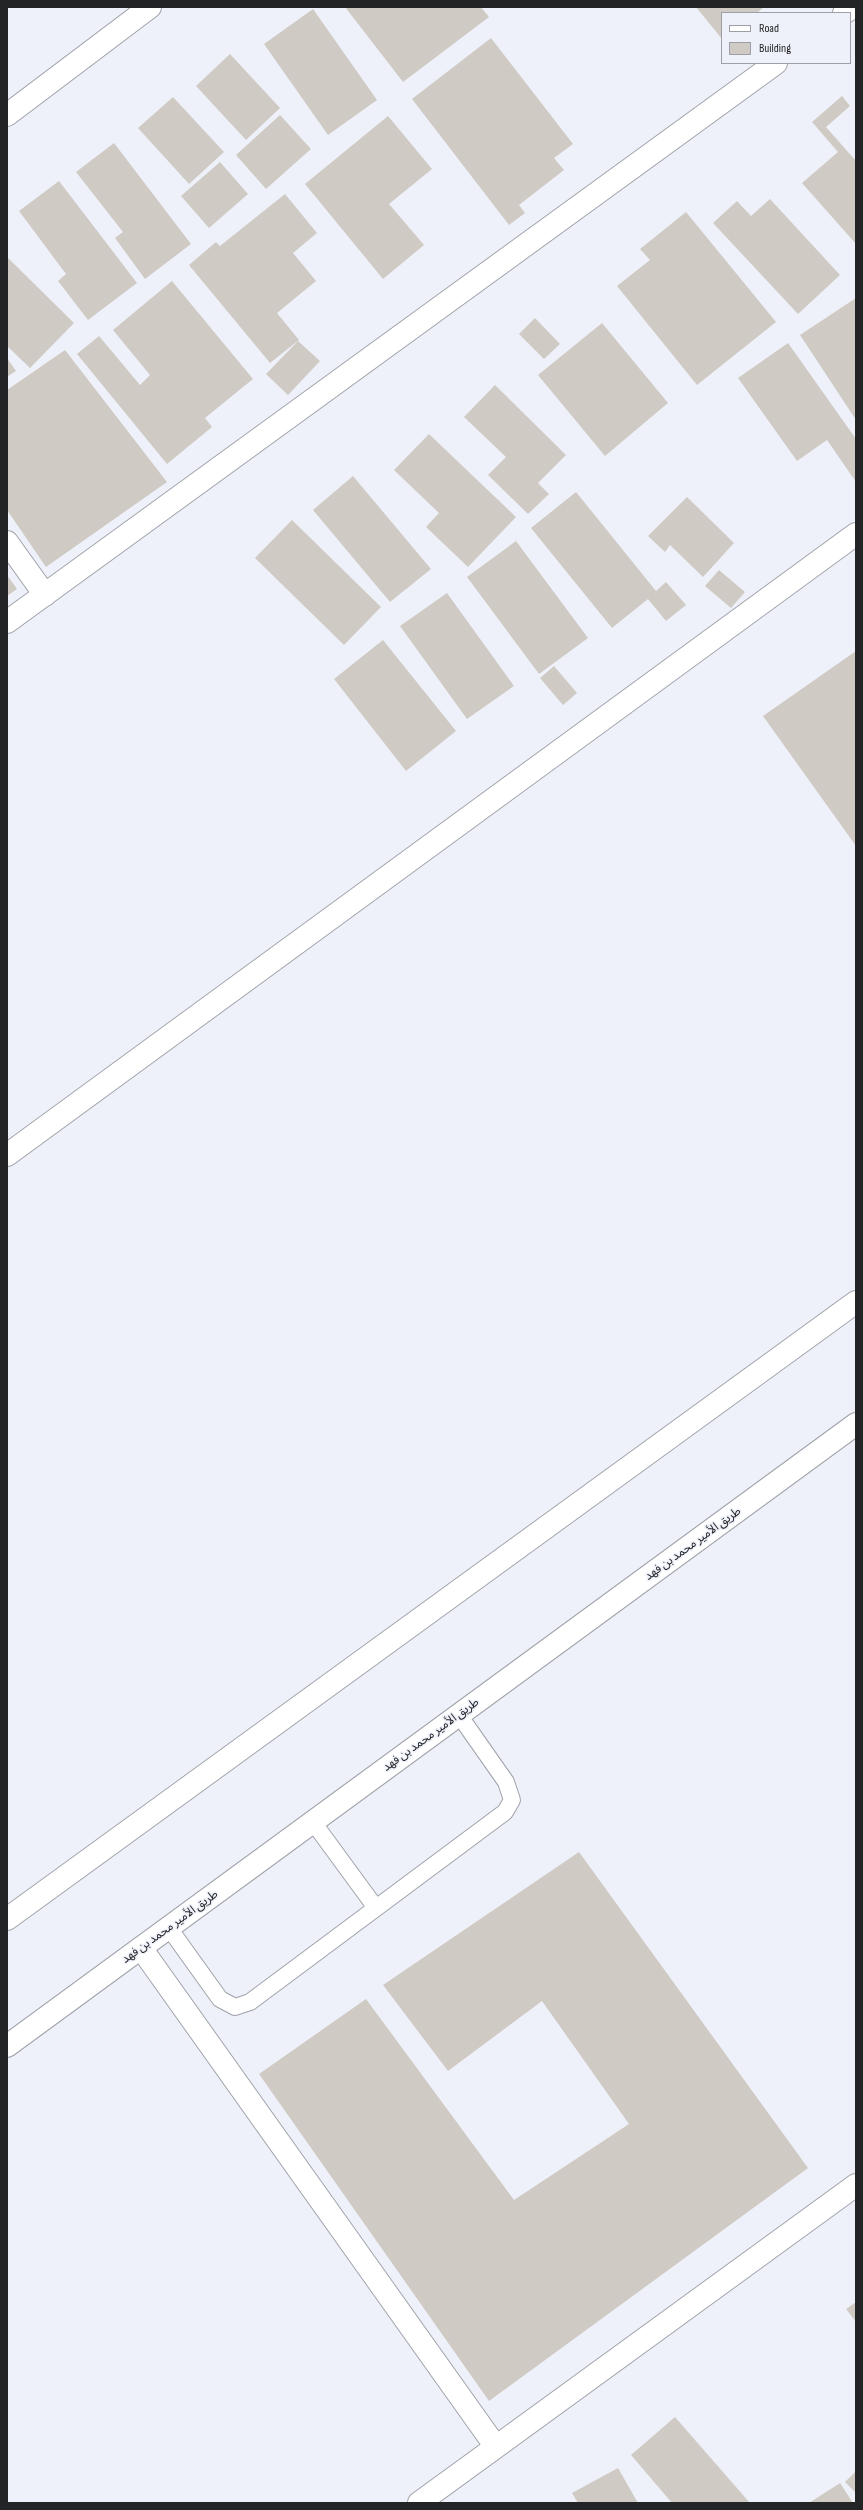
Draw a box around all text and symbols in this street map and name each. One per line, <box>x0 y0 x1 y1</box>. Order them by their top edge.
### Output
legend <box>721 12 851 64</box>
text: Road <box>759 21 779 36</box>
text: Building <box>759 41 791 56</box>
street label: طريق الأمير محمد بن فهد <box>642 1504 744 1584</box>
street label: طريق الأمير محمد بن فهد <box>380 1695 482 1775</box>
street label: طريق الأمير محمد بن فهد <box>119 1887 221 1967</box>

